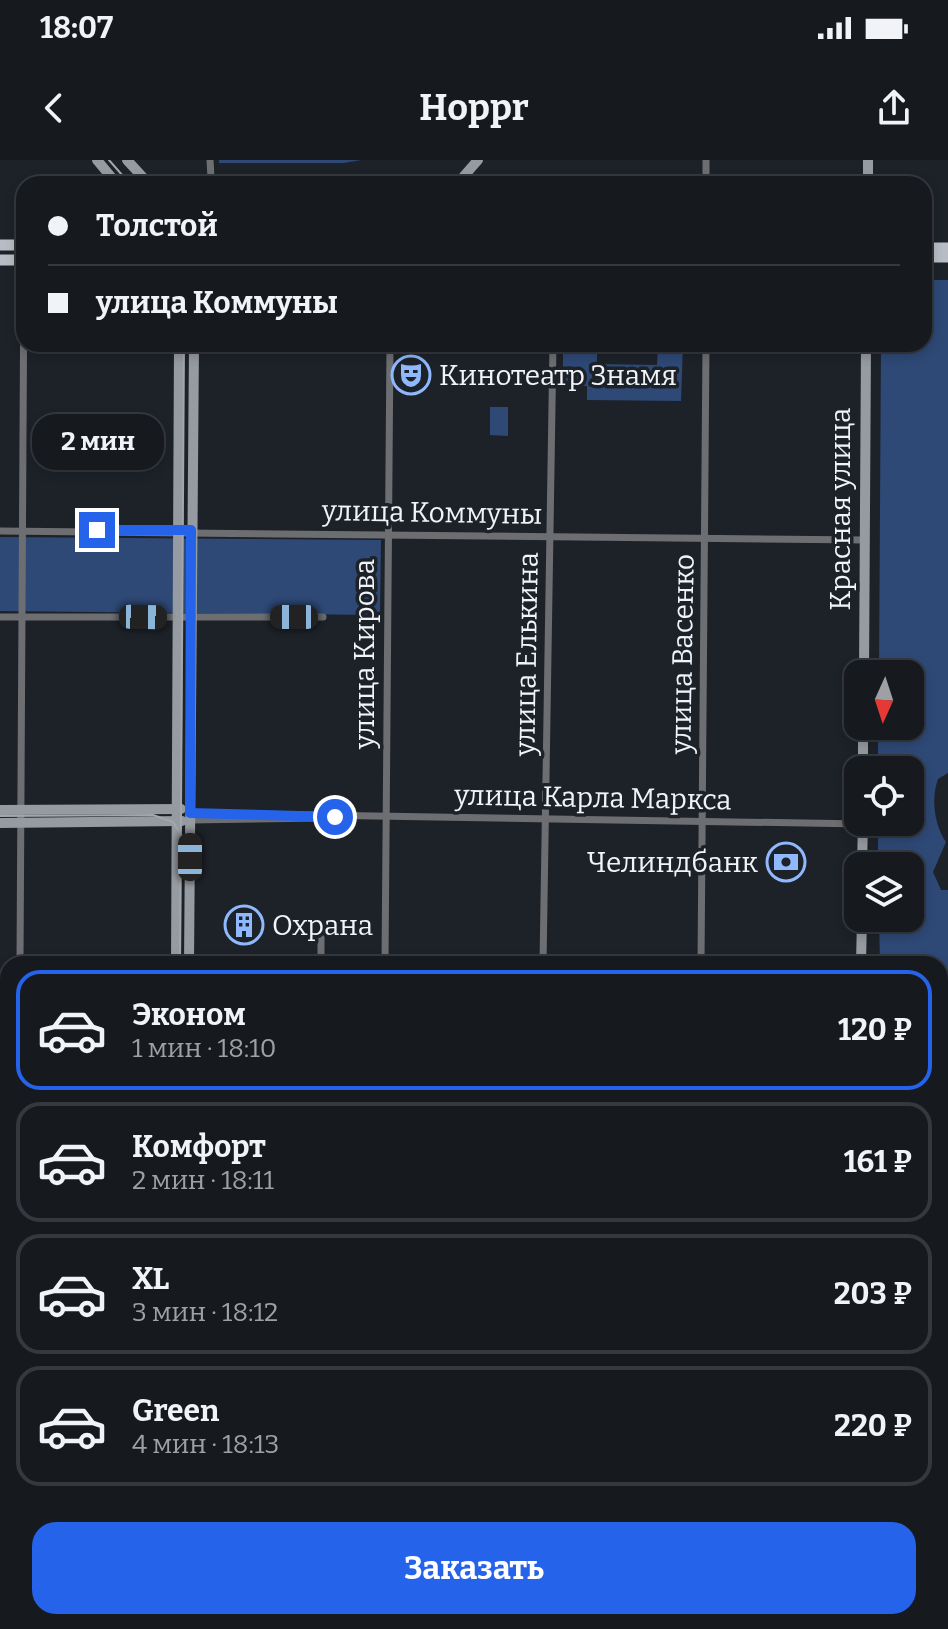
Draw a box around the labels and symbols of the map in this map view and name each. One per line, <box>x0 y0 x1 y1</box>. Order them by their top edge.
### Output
theatre icon: Кинотеатр Знамя <box>390 354 432 396</box>
place label: Кинотеатр Знамя <box>439 359 677 392</box>
street label: Красная улица <box>824 408 857 610</box>
callout: 2 мин <box>31 414 163 470</box>
street label: улица Коммуны <box>321 494 542 531</box>
route end <box>79 512 115 548</box>
street label: улица Елькина <box>508 552 545 757</box>
street label: улица Васенко <box>664 554 701 755</box>
street label: улица Кирова <box>348 559 381 750</box>
car <box>119 605 167 629</box>
car <box>270 605 318 629</box>
north arrow <box>844 660 924 740</box>
street label: улица Карла Маркса <box>453 779 732 816</box>
route start <box>317 799 353 835</box>
car <box>178 833 202 881</box>
bank icon: Челиндбанк <box>765 841 807 883</box>
place label: Челиндбанк <box>587 846 759 879</box>
building icon: Охрана <box>223 904 265 946</box>
place label: Охрана <box>272 909 373 942</box>

